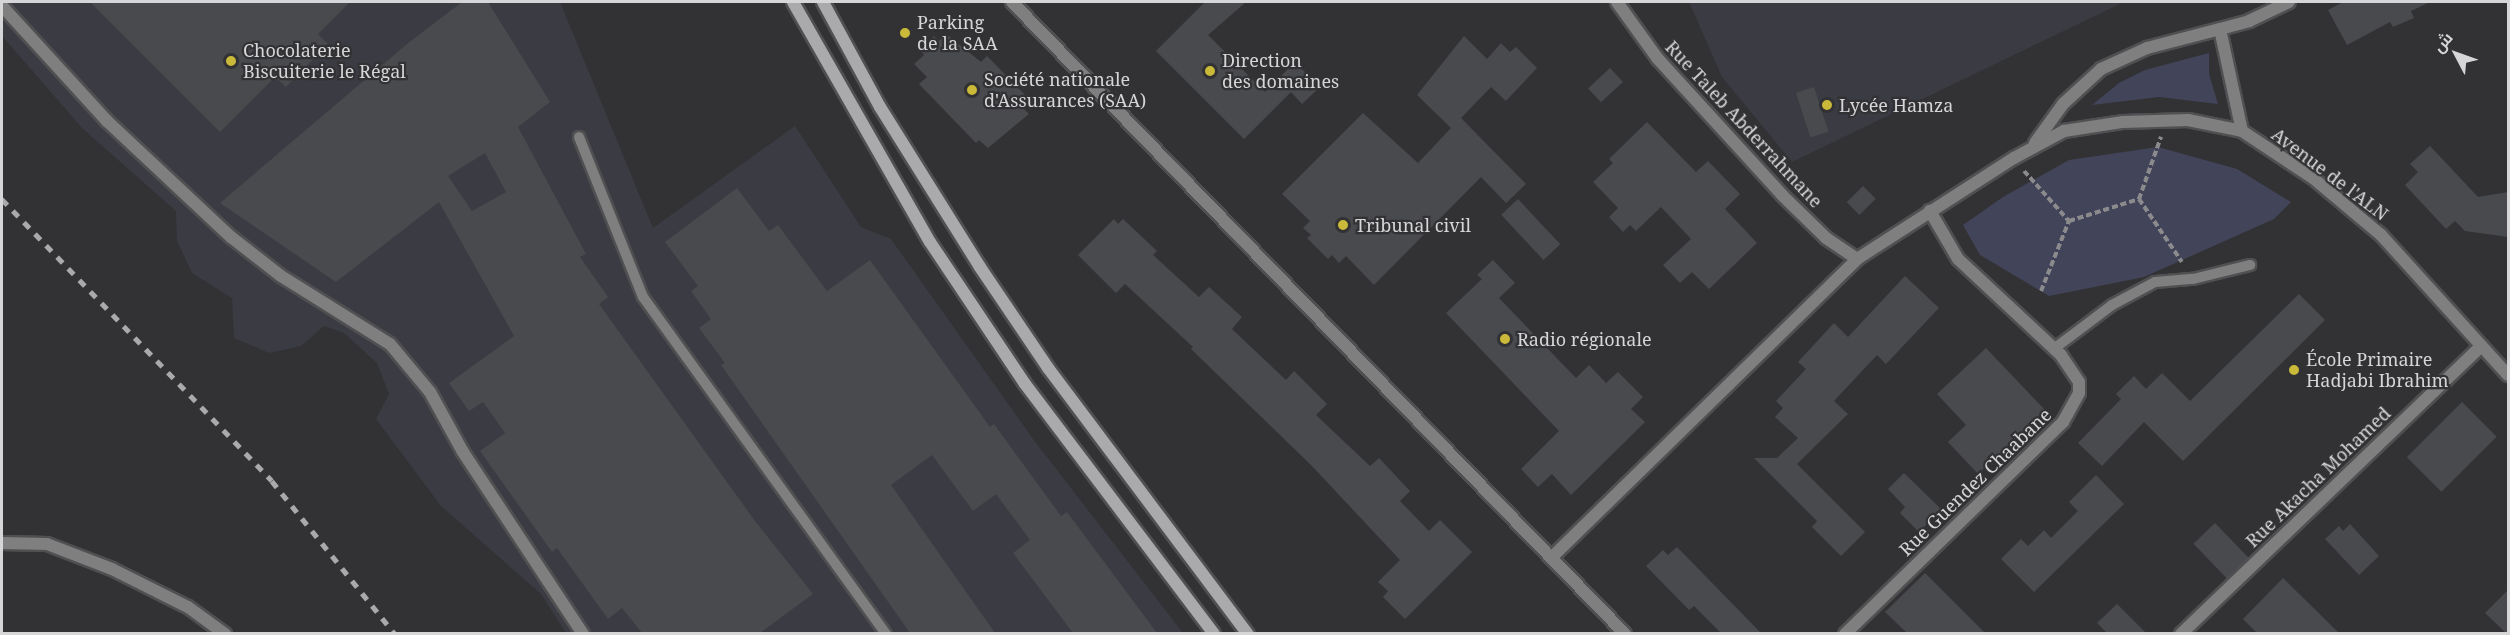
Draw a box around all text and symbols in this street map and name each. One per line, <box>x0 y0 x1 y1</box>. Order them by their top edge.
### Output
place label: Parking de la SAA <box>917 12 998 54</box>
north arrow <box>2426 24 2486 84</box>
marker: Parking de la SAA <box>898 26 912 40</box>
text: ش <box>2427 27 2457 57</box>
street label: Rue Taleb Abderrahmane <box>1661 36 1827 212</box>
place label: Chocolaterie Biscuiterie le Régal <box>243 40 406 82</box>
place label: Direction des domaines <box>1222 50 1339 92</box>
marker: Chocolaterie Biscuiterie le Régal <box>224 54 238 68</box>
marker: Direction des domaines <box>1203 64 1217 78</box>
place label: Société nationale d'Assurances (SAA) <box>984 69 1146 112</box>
marker: Société nationale d'Assurances (SAA) <box>965 83 979 97</box>
place label: Lycée Hamza <box>1839 94 1953 116</box>
marker: Lycée Hamza <box>1820 98 1834 112</box>
street label: Avenue de l'ALN <box>2268 123 2392 225</box>
place label: Tribunal civil <box>1355 214 1471 236</box>
marker: Tribunal civil <box>1336 218 1350 232</box>
place label: Radio régionale <box>1517 328 1652 350</box>
marker: Radio régionale <box>1498 332 1512 346</box>
place label: École Primaire Hadjabi Ibrahim <box>2306 349 2449 392</box>
marker: École Primaire Hadjabi Ibrahim <box>2287 363 2301 377</box>
street label: Rue Akacha Mohamed <box>2241 402 2395 552</box>
street label: Rue Guendez Chaabane <box>1895 404 2055 560</box>

